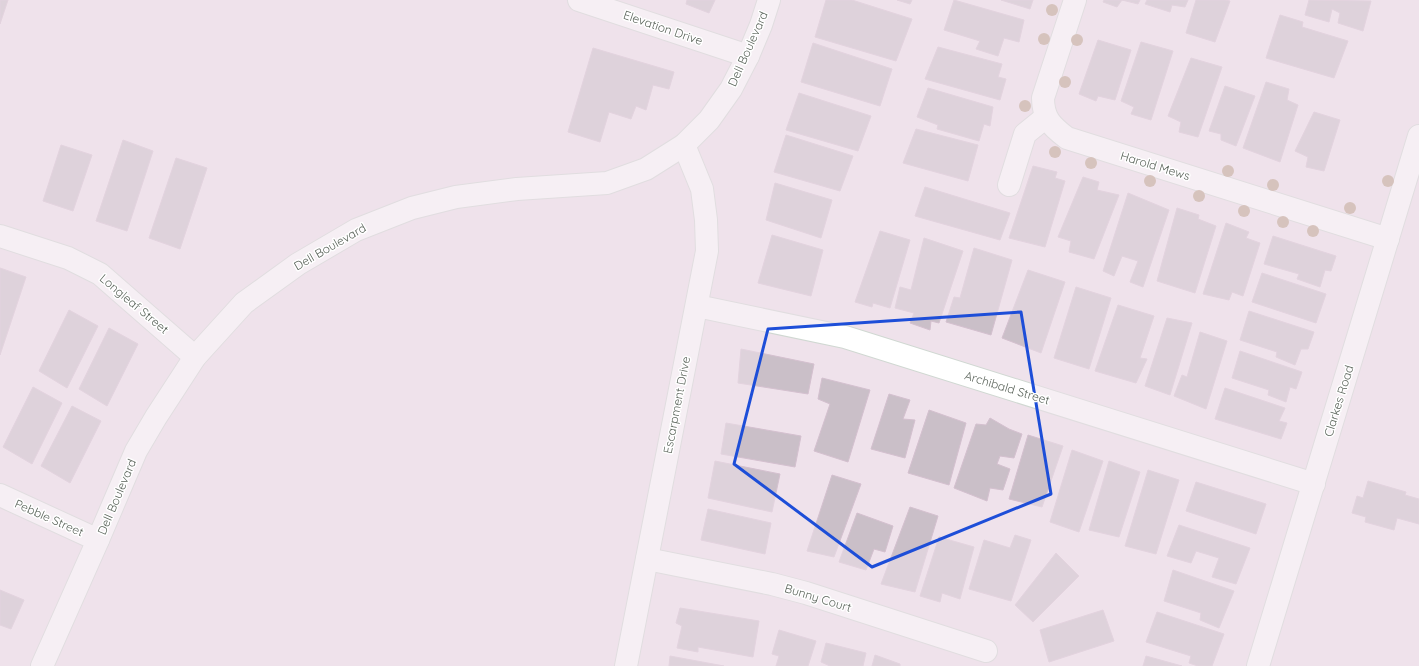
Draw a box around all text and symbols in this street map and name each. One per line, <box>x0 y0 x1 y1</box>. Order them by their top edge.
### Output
street label: Elevation Drive <box>622 7 705 48</box>
street label: Dell Boulevard <box>724 9 771 89</box>
street label: Harold Mews <box>1119 148 1192 183</box>
street label: Dell Boulevard <box>291 220 368 273</box>
street label: Longleaf Street <box>97 270 172 337</box>
street label: Escarpment Drive <box>660 355 693 455</box>
street label: Clarkes Road <box>1321 363 1357 438</box>
street label: Archibald Street <box>963 367 1052 408</box>
street label: Dell Boulevard <box>94 457 139 537</box>
street label: Pebble Street <box>12 496 86 539</box>
street label: Bunny Court <box>783 580 853 615</box>

